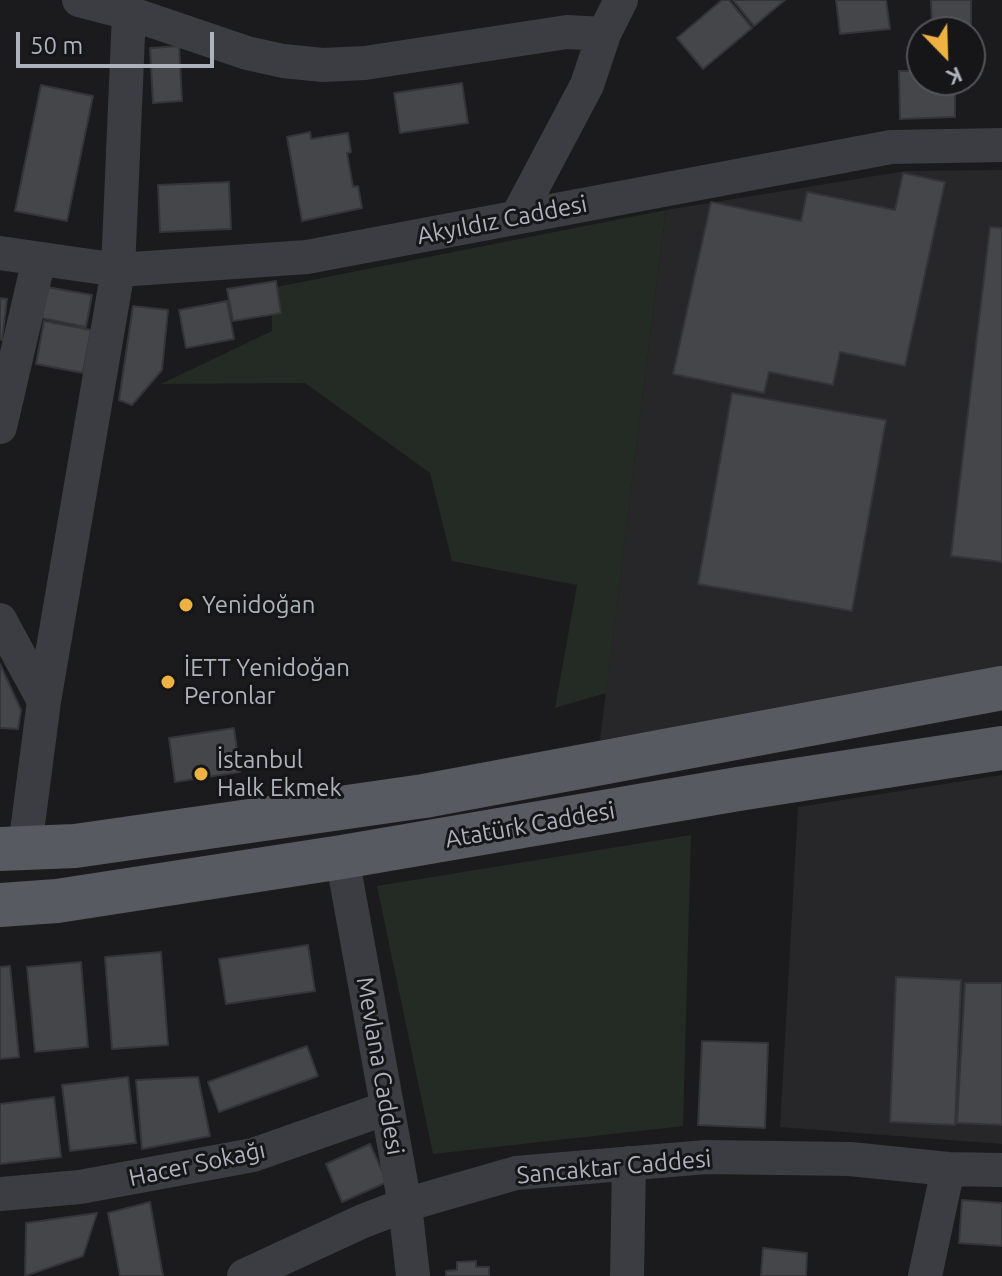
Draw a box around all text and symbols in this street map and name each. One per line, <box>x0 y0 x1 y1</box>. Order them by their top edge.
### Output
scale bar <box>20 16 218 66</box>
north arrow <box>906 16 986 96</box>
text: 50 m <box>30 32 83 59</box>
text: K <box>943 62 966 91</box>
street label: Akyıldız Caddesi <box>415 189 589 251</box>
place label: Yenidoğan <box>202 591 316 619</box>
marker: Yenidoğan <box>177 596 195 614</box>
place label: İETT Yenidoğan Peronlar <box>184 654 350 710</box>
marker: İETT Yenidoğan Peronlar <box>159 673 177 691</box>
place label: İstanbul Halk Ekmek <box>217 746 342 802</box>
marker: İstanbul Halk Ekmek <box>192 765 210 783</box>
street label: Atatürk Caddesi <box>443 796 617 854</box>
street label: Mevlana Caddesi <box>350 975 410 1157</box>
street label: Hacer Sokağı <box>126 1135 268 1193</box>
street label: Sancaktar Caddesi <box>516 1144 712 1190</box>

